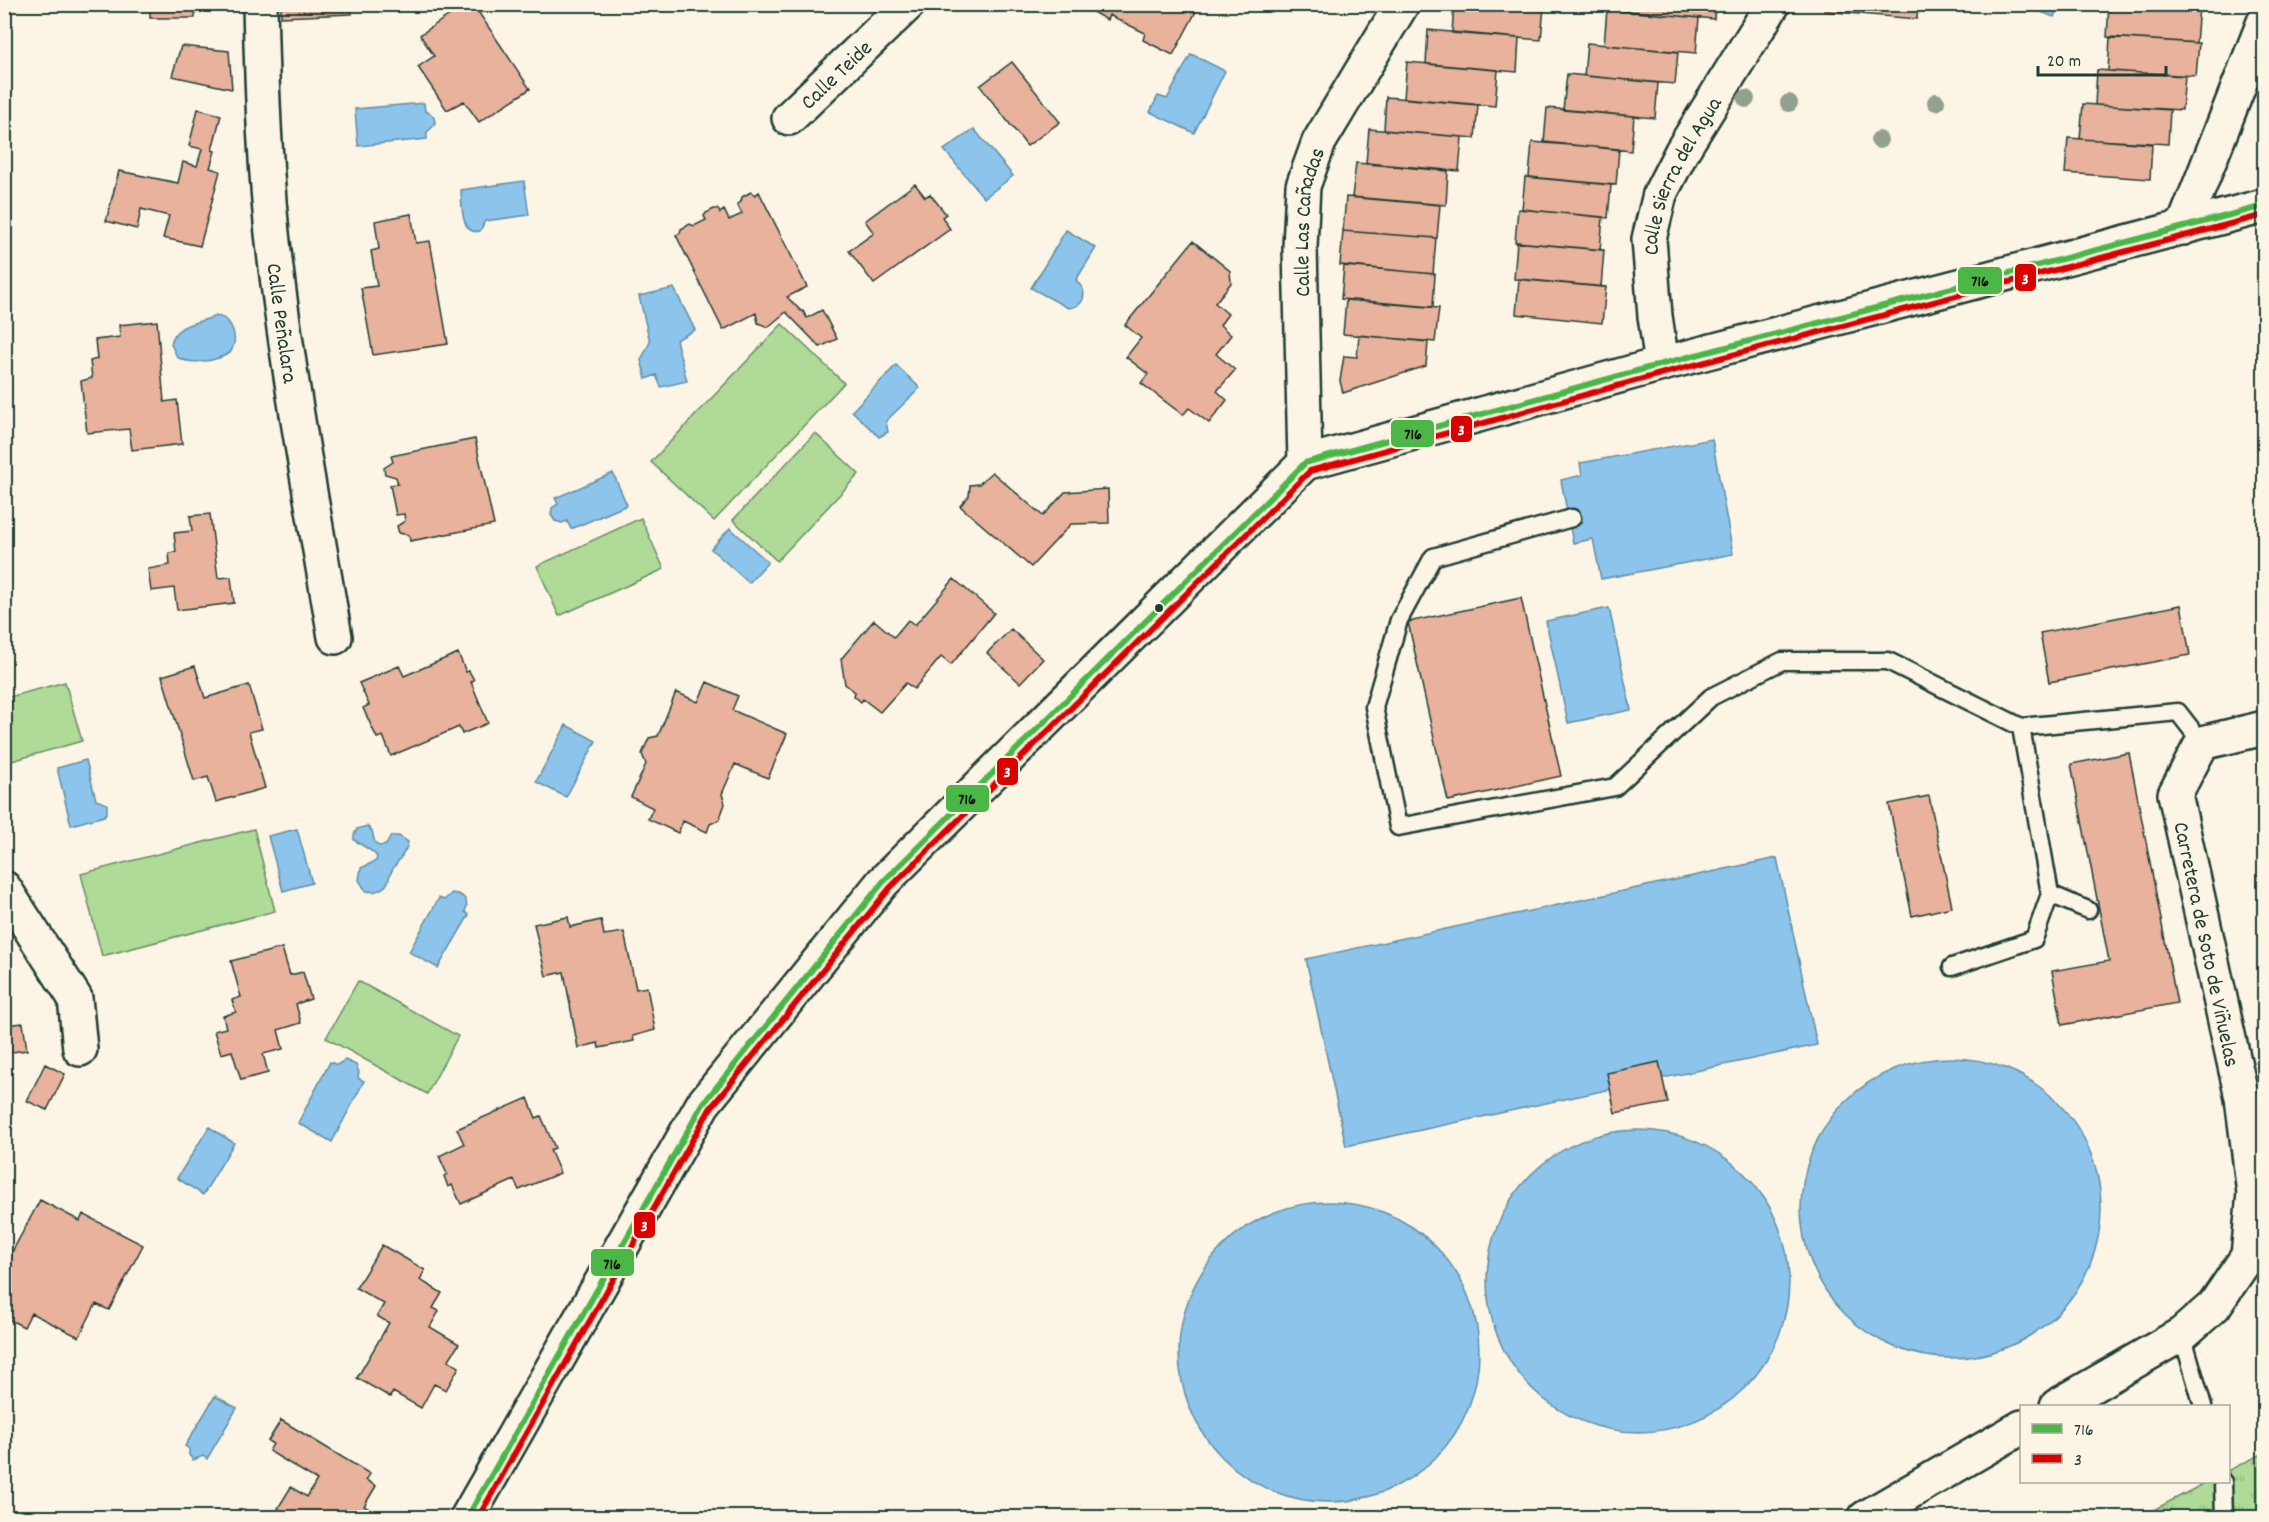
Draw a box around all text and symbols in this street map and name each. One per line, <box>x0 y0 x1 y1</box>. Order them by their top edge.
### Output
street label: Calle Teide <box>795 34 880 118</box>
scale bar <box>2038 39 2166 77</box>
text: 20 m <box>2047 50 2081 75</box>
street label: Calle Sierra del Agua <box>1637 91 1731 256</box>
street label: Calle Las Cañadas <box>1288 144 1335 297</box>
street label: Calle Peñalara <box>257 262 304 386</box>
line badge: 3 <box>2014 263 2037 292</box>
line badge: 716 <box>1957 266 2003 295</box>
text: 3 <box>2021 269 2029 292</box>
text: 716 <box>1971 271 1989 294</box>
line badge: 3 <box>1450 415 1473 443</box>
line badge: 716 <box>1390 419 1435 448</box>
text: 3 <box>1457 420 1465 443</box>
text: 716 <box>1404 424 1422 447</box>
unlabelled marker <box>1153 602 1165 614</box>
line badge: 3 <box>996 757 1019 786</box>
text: 3 <box>1003 762 1011 785</box>
line badge: 716 <box>945 784 990 813</box>
text: 716 <box>958 789 976 812</box>
street label: Carretera de Soto de Viñuelas <box>2163 819 2246 1070</box>
line badge: 3 <box>633 1211 656 1239</box>
text: 3 <box>640 1216 648 1239</box>
line badge: 716 <box>590 1248 635 1277</box>
text: 716 <box>603 1254 621 1277</box>
legend <box>2020 1405 2230 1483</box>
text: 716 <box>2074 1419 2094 1444</box>
text: 3 <box>2074 1449 2082 1474</box>

